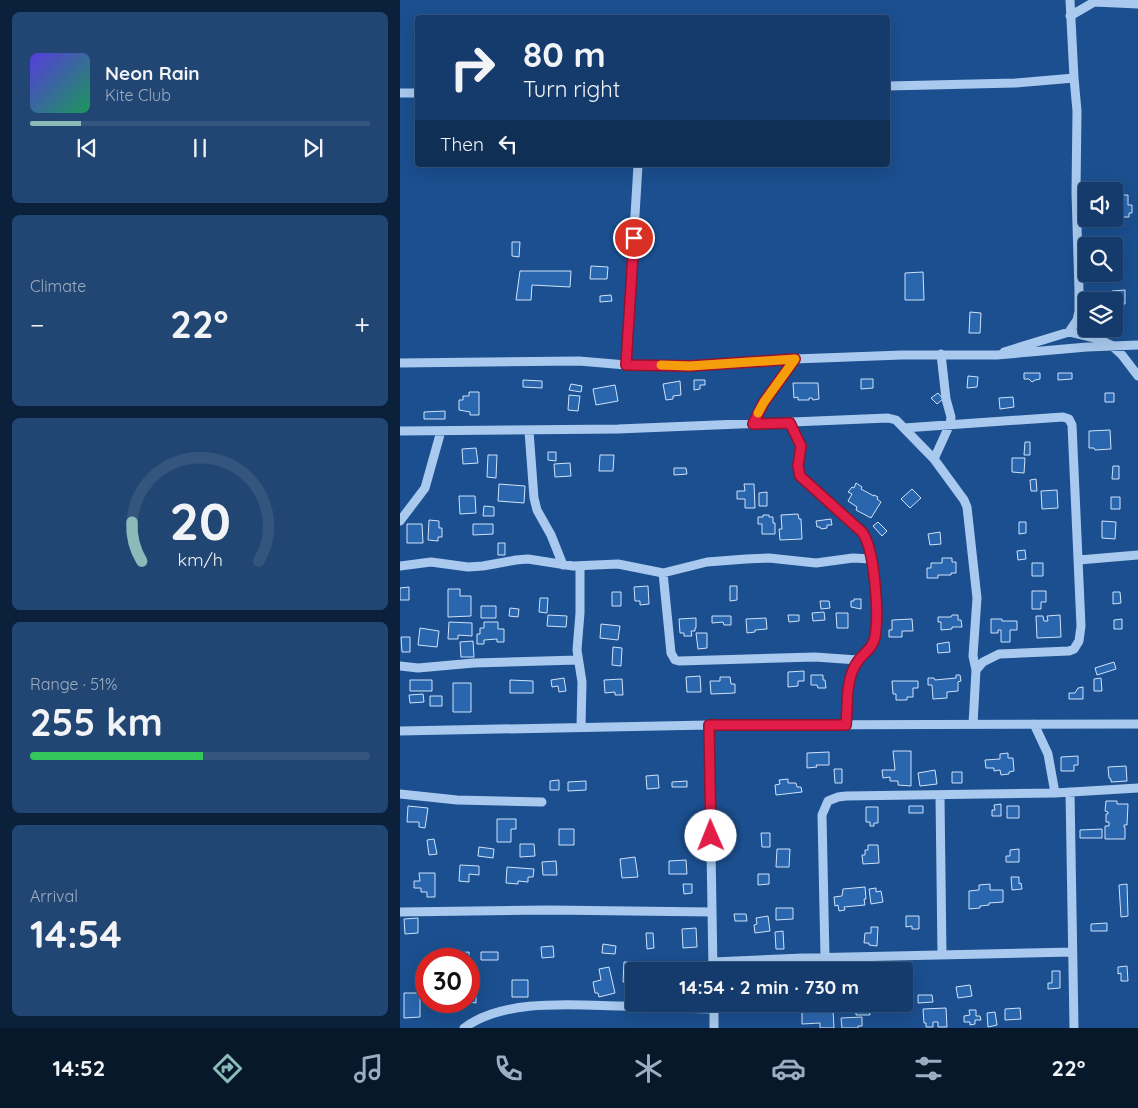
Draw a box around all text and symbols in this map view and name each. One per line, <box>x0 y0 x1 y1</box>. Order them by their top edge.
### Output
text: 80 m <box>523 32 606 76</box>
icon: right <box>440 35 505 100</box>
text: Neon Rain <box>105 61 200 85</box>
text: Turn right <box>523 75 620 103</box>
text: Kite Club <box>105 85 171 105</box>
icon: left <box>494 130 522 158</box>
text: Then <box>440 132 484 156</box>
icon: previous <box>73 134 101 162</box>
icon: pause <box>186 134 214 162</box>
icon: next <box>299 134 327 162</box>
map controls <box>1078 182 1123 337</box>
button: sound <box>1078 182 1123 227</box>
pin <box>613 217 655 259</box>
icon: arrive <box>620 224 648 252</box>
button: search <box>1078 237 1123 282</box>
text: Climate <box>30 276 86 296</box>
button: layers <box>1078 292 1123 337</box>
text: 22° <box>170 300 228 348</box>
text: − <box>30 307 45 342</box>
text: + <box>354 307 370 342</box>
text: 20 <box>169 488 231 553</box>
text: km/h <box>177 548 223 570</box>
text: Range · 51% <box>30 674 117 694</box>
text: 255 km <box>30 698 163 746</box>
position arrow <box>684 809 736 861</box>
text: Arrival <box>30 886 78 906</box>
text: 14:54 <box>30 910 122 958</box>
speed limit sign: 30 <box>415 948 480 1013</box>
text: 14:54 · 2 min · 730 m <box>679 975 859 999</box>
icon: directions <box>210 1051 245 1086</box>
icon: music <box>351 1051 386 1086</box>
icon: phone <box>491 1051 526 1086</box>
icon: climate <box>631 1051 666 1086</box>
icon: car <box>771 1051 806 1086</box>
icon: filters <box>911 1051 946 1086</box>
text: 14:52 <box>53 1054 105 1082</box>
text: 22° <box>1052 1054 1085 1082</box>

